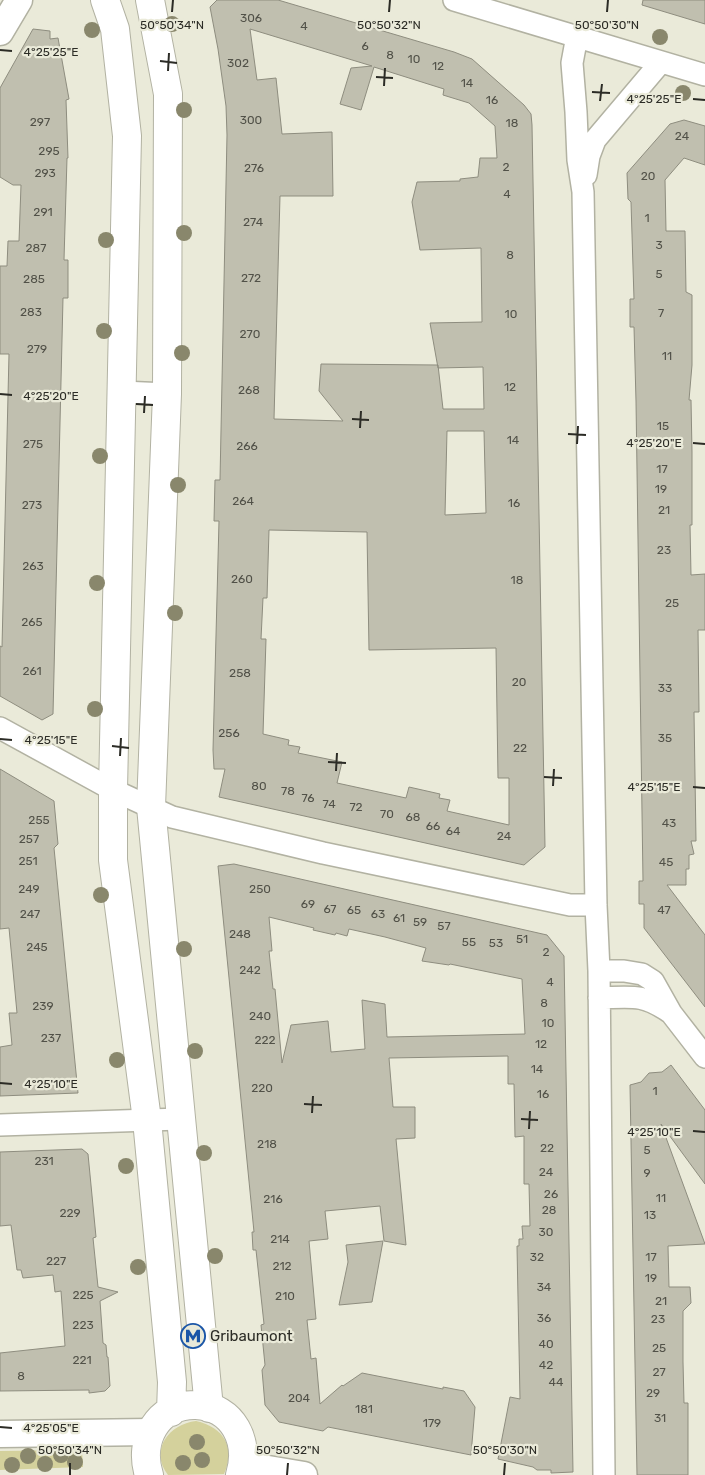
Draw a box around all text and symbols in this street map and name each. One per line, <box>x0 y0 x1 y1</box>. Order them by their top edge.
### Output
house number: 306 <box>240 11 262 25</box>
text: 50°50'34"N <box>140 18 204 32</box>
text: 50°50'32"N <box>357 18 421 32</box>
text: 50°50'30"N <box>575 18 639 32</box>
house number: 4 <box>300 19 308 33</box>
house number: 6 <box>361 39 369 53</box>
text: 4°25'25"E <box>24 45 78 59</box>
house number: 8 <box>386 48 394 62</box>
house number: 10 <box>408 52 420 66</box>
house number: 302 <box>227 56 249 70</box>
house number: 12 <box>432 59 444 73</box>
house number: 14 <box>461 76 474 90</box>
text: 4°25'25"E <box>627 92 681 106</box>
house number: 16 <box>486 93 498 107</box>
house number: 300 <box>240 113 262 127</box>
house number: 297 <box>30 115 50 129</box>
house number: 18 <box>506 116 518 130</box>
house number: 24 <box>675 129 690 143</box>
house number: 295 <box>38 144 60 158</box>
house number: 2 <box>502 160 510 174</box>
house number: 276 <box>244 161 264 175</box>
house number: 293 <box>34 166 56 180</box>
house number: 20 <box>641 169 655 183</box>
house number: 4 <box>503 187 511 201</box>
house number: 291 <box>33 205 53 219</box>
house number: 1 <box>644 211 650 225</box>
house number: 274 <box>243 215 264 229</box>
house number: 3 <box>655 238 663 252</box>
house number: 287 <box>26 241 46 255</box>
house number: 8 <box>506 248 514 262</box>
house number: 5 <box>655 267 663 281</box>
house number: 272 <box>241 271 261 285</box>
house number: 285 <box>23 272 45 286</box>
house number: 283 <box>20 305 42 319</box>
house number: 7 <box>658 306 664 320</box>
house number: 10 <box>505 307 517 321</box>
house number: 270 <box>240 327 260 341</box>
house number: 279 <box>27 342 47 356</box>
house number: 11 <box>662 349 672 363</box>
house number: 12 <box>504 380 516 394</box>
house number: 268 <box>238 383 260 397</box>
text: 4°25'20"E <box>23 389 79 403</box>
house number: 15 <box>657 419 669 433</box>
house number: 14 <box>507 433 520 447</box>
text: 4°25'20"E <box>626 436 682 450</box>
house number: 275 <box>23 437 43 451</box>
house number: 266 <box>236 439 258 453</box>
house number: 17 <box>656 462 668 476</box>
house number: 19 <box>655 482 667 496</box>
house number: 264 <box>232 494 254 508</box>
house number: 16 <box>508 496 520 510</box>
house number: 273 <box>22 498 42 512</box>
house number: 21 <box>658 503 670 517</box>
house number: 23 <box>657 543 671 557</box>
house number: 263 <box>22 559 44 573</box>
house number: 260 <box>231 572 253 586</box>
house number: 18 <box>511 573 523 587</box>
house number: 25 <box>665 596 679 610</box>
house number: 265 <box>21 615 43 629</box>
house number: 261 <box>22 664 42 678</box>
house number: 258 <box>229 666 251 680</box>
house number: 20 <box>512 675 526 689</box>
house number: 33 <box>658 681 672 695</box>
house number: 256 <box>218 726 240 740</box>
house number: 35 <box>658 731 672 745</box>
text: 4°25'15"E <box>25 733 77 747</box>
house number: 22 <box>513 741 527 755</box>
house number: 80 <box>251 779 267 793</box>
text: 4°25'15"E <box>628 780 680 794</box>
house number: 78 <box>281 784 295 798</box>
house number: 76 <box>301 791 315 805</box>
house number: 74 <box>322 797 336 811</box>
house number: 72 <box>349 800 363 814</box>
house number: 70 <box>380 807 394 821</box>
house number: 68 <box>406 810 420 824</box>
house number: 255 <box>28 813 50 827</box>
house number: 43 <box>662 816 676 830</box>
house number: 66 <box>426 819 440 833</box>
house number: 64 <box>446 824 461 838</box>
house number: 24 <box>497 829 512 843</box>
house number: 257 <box>19 832 39 846</box>
house number: 251 <box>18 854 38 868</box>
house number: 45 <box>659 855 673 869</box>
house number: 249 <box>18 882 40 896</box>
house number: 250 <box>249 882 271 896</box>
house number: 69 <box>301 897 315 911</box>
house number: 67 <box>323 902 337 916</box>
house number: 65 <box>347 903 361 917</box>
house number: 47 <box>657 903 671 917</box>
house number: 247 <box>20 907 40 921</box>
house number: 63 <box>371 907 385 921</box>
house number: 61 <box>393 911 405 925</box>
house number: 59 <box>413 915 427 929</box>
house number: 57 <box>437 919 451 933</box>
house number: 248 <box>229 927 251 941</box>
house number: 51 <box>516 932 528 946</box>
house number: 55 <box>462 935 476 949</box>
house number: 53 <box>489 936 503 950</box>
house number: 245 <box>26 940 48 954</box>
house number: 2 <box>542 945 550 959</box>
house number: 242 <box>239 963 261 977</box>
house number: 4 <box>546 975 554 989</box>
house number: 8 <box>540 996 548 1010</box>
house number: 239 <box>32 999 54 1013</box>
house number: 240 <box>249 1009 271 1023</box>
house number: 10 <box>542 1016 554 1030</box>
house number: 237 <box>41 1031 61 1045</box>
house number: 222 <box>254 1033 276 1047</box>
house number: 12 <box>535 1037 547 1051</box>
house number: 14 <box>531 1062 544 1076</box>
text: 4°25'10"E <box>24 1077 78 1091</box>
house number: 220 <box>251 1081 273 1095</box>
house number: 1 <box>652 1084 658 1098</box>
house number: 16 <box>537 1087 549 1101</box>
text: 4°25'10"E <box>627 1125 681 1139</box>
house number: 218 <box>257 1137 277 1151</box>
house number: 22 <box>540 1141 554 1155</box>
house number: 5 <box>643 1143 651 1157</box>
house number: 231 <box>34 1154 54 1168</box>
house number: 24 <box>539 1165 554 1179</box>
house number: 9 <box>643 1166 651 1180</box>
house number: 26 <box>544 1187 558 1201</box>
house number: 11 <box>656 1191 666 1205</box>
house number: 216 <box>263 1192 283 1206</box>
house number: 28 <box>542 1203 556 1217</box>
house number: 229 <box>59 1206 81 1220</box>
house number: 13 <box>644 1208 656 1222</box>
house number: 30 <box>539 1225 553 1239</box>
house number: 214 <box>270 1232 290 1246</box>
house number: 32 <box>530 1250 544 1264</box>
house number: 17 <box>645 1250 657 1264</box>
house number: 227 <box>46 1254 66 1268</box>
house number: 212 <box>272 1259 292 1273</box>
house number: 19 <box>645 1271 657 1285</box>
house number: 34 <box>537 1280 552 1294</box>
house number: 225 <box>72 1288 94 1302</box>
house number: 210 <box>275 1289 295 1303</box>
house number: 21 <box>655 1294 667 1308</box>
house number: 36 <box>537 1311 551 1325</box>
house number: 23 <box>651 1312 665 1326</box>
house number: 223 <box>72 1318 94 1332</box>
metro station icon: Gribaumont <box>180 1323 206 1349</box>
place label: Gribaumont <box>210 1327 293 1345</box>
house number: 40 <box>538 1337 554 1351</box>
house number: 25 <box>652 1341 666 1355</box>
house number: 221 <box>72 1353 92 1367</box>
house number: 42 <box>539 1358 553 1372</box>
house number: 27 <box>652 1365 666 1379</box>
house number: 8 <box>17 1369 25 1383</box>
house number: 44 <box>549 1375 564 1389</box>
house number: 29 <box>646 1386 660 1400</box>
house number: 204 <box>288 1391 311 1405</box>
house number: 181 <box>355 1402 373 1416</box>
house number: 31 <box>654 1411 666 1425</box>
house number: 179 <box>423 1416 441 1430</box>
text: 4°25'05"E <box>23 1421 79 1435</box>
text: 50°50'34"N <box>38 1443 102 1457</box>
text: 50°50'32"N <box>256 1443 320 1457</box>
text: 50°50'30"N <box>473 1443 537 1457</box>

